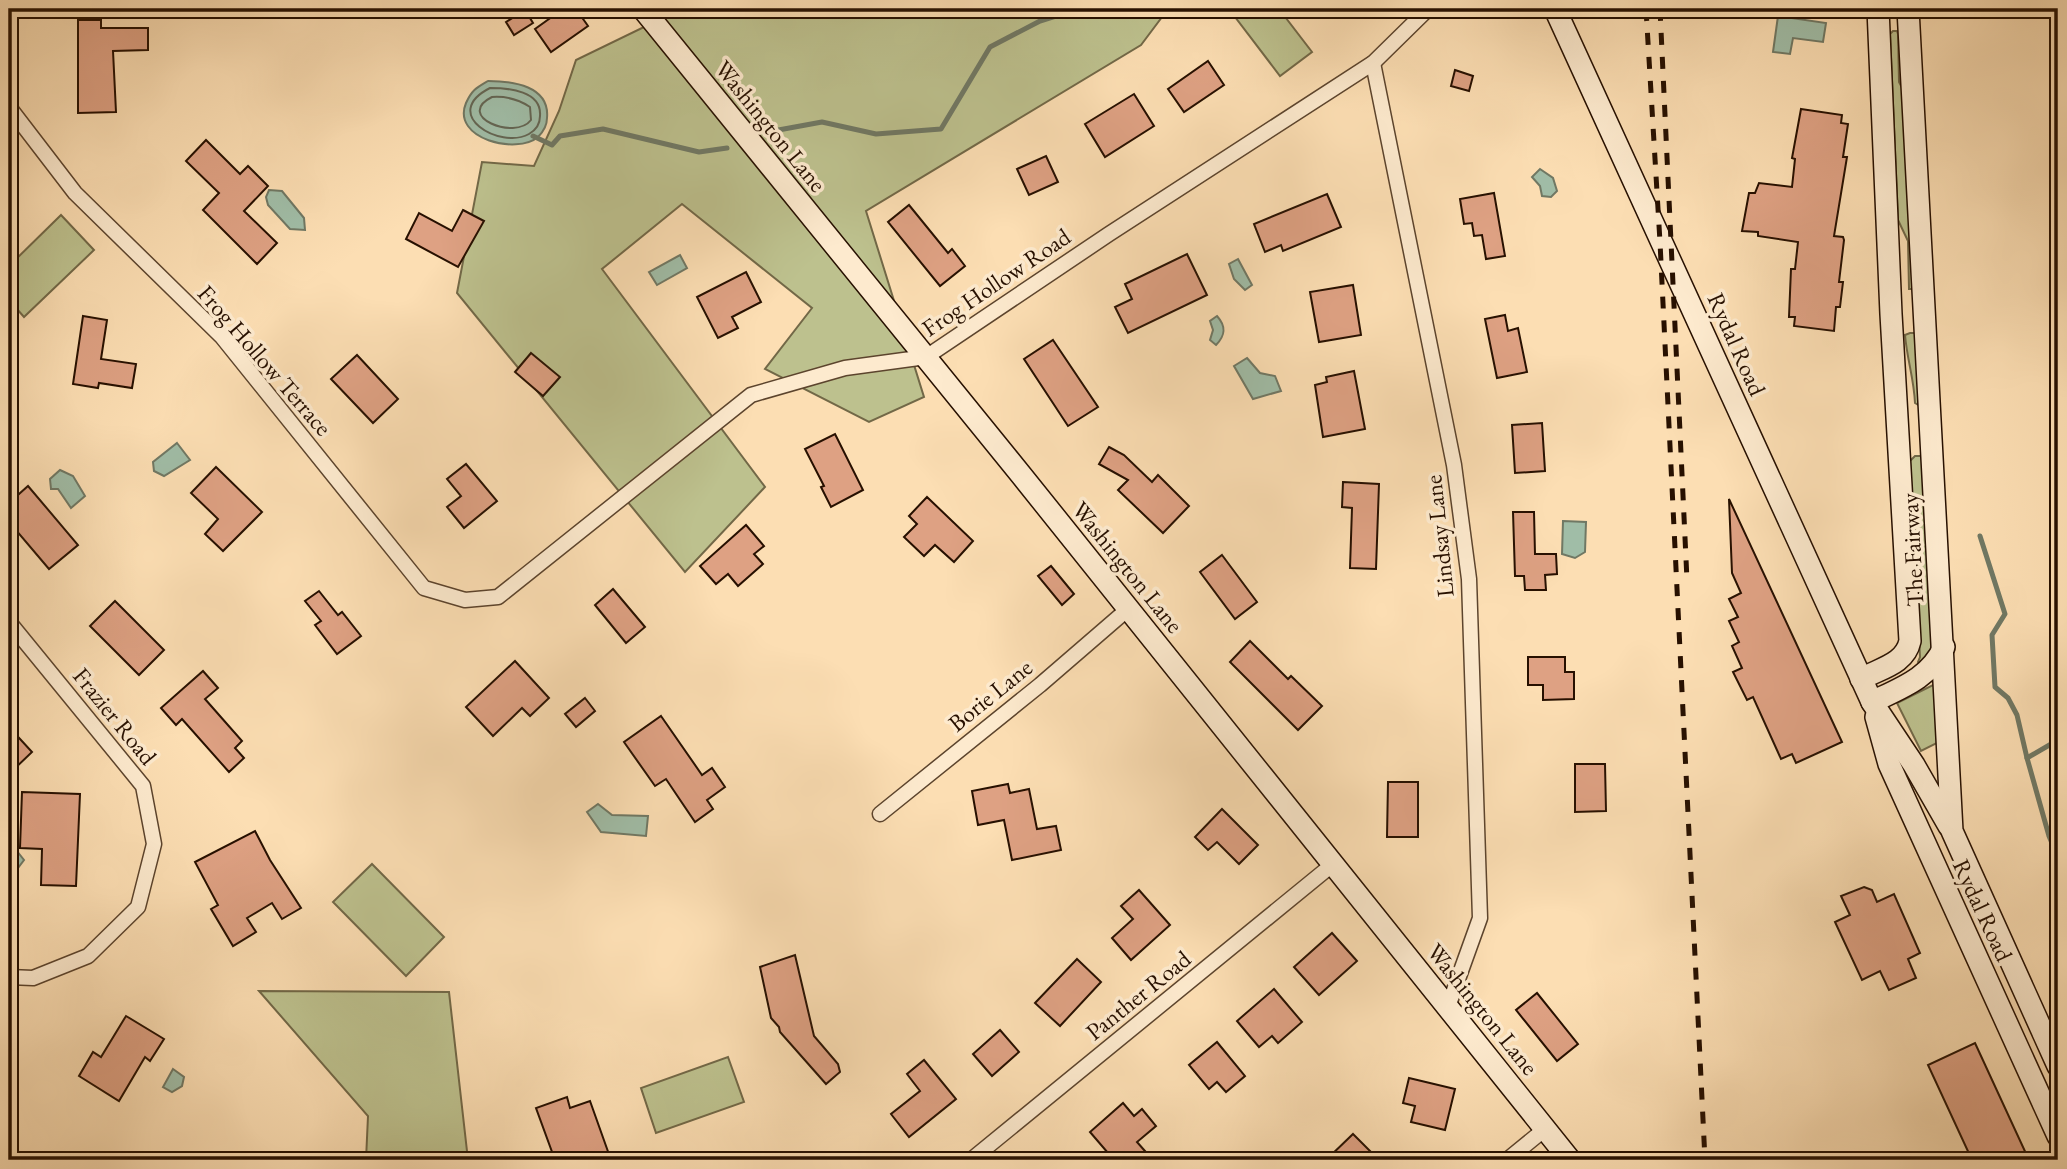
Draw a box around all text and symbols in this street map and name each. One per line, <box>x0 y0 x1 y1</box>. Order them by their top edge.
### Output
street label: Washington Lane <box>708 54 834 198</box>
street label: Frog Hollow Road <box>916 220 1077 343</box>
street label: Frog Hollow Terrace <box>191 278 339 442</box>
street label: Rydal Road <box>1701 288 1774 401</box>
street label: Lindsay Lane <box>1417 473 1461 599</box>
street label: The Fairway <box>1894 492 1930 608</box>
street label: Washington Lane <box>1065 495 1191 639</box>
street label: Borie Lane <box>942 652 1038 738</box>
street label: Frazier Road <box>66 661 164 772</box>
street label: Rydal Road <box>1946 854 2021 967</box>
street label: Washington Lane <box>1420 937 1546 1081</box>
street label: Panther Road <box>1079 943 1198 1047</box>

